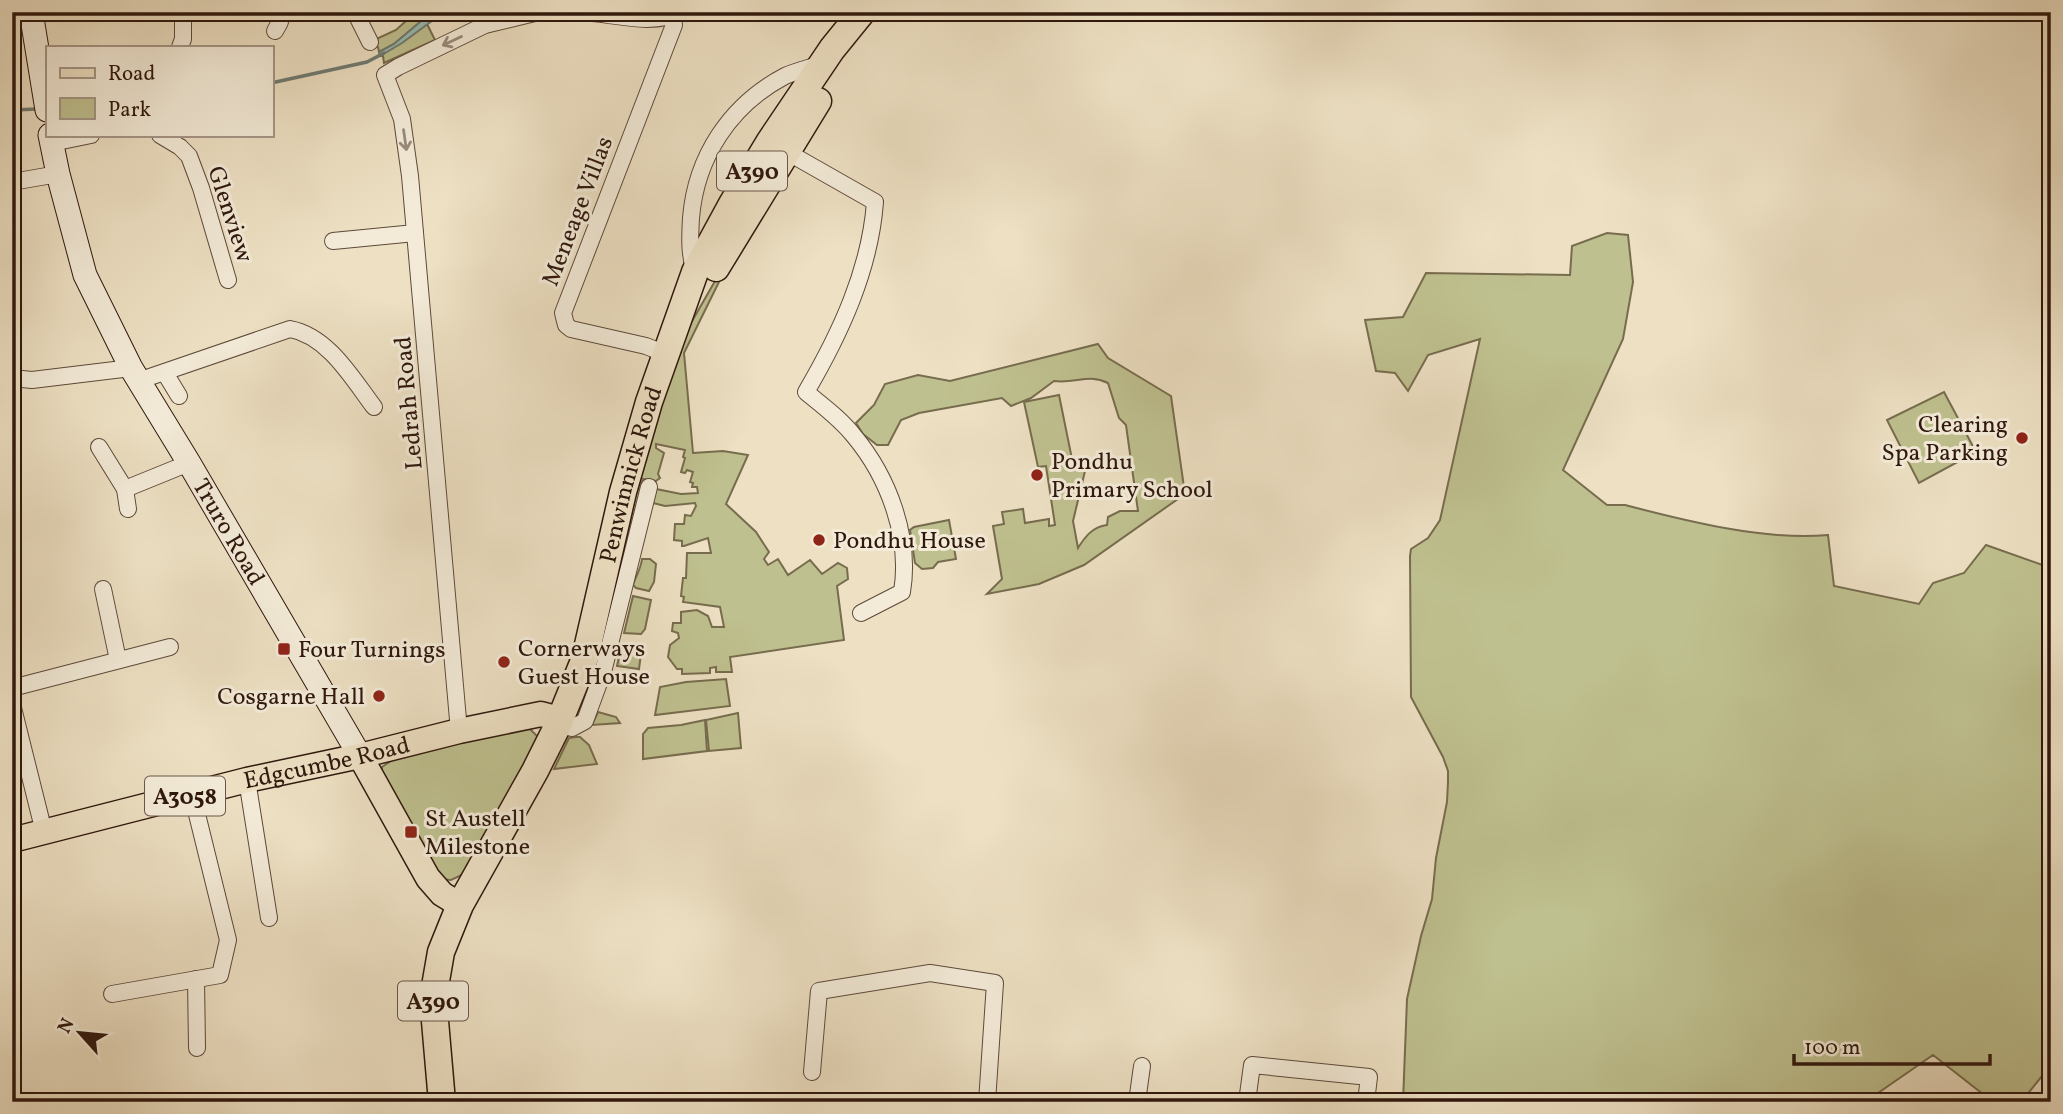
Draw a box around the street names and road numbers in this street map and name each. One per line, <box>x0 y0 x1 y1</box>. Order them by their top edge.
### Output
street label: Meneage Villas <box>535 132 623 291</box>
road number: A390 <box>717 152 787 190</box>
street label: Glenview <box>198 162 261 267</box>
street label: Ledrah Road <box>387 335 433 471</box>
street label: Penwinnick Road <box>592 382 672 567</box>
street label: Truro Road <box>183 473 272 593</box>
street label: Edgcumbe Road <box>241 729 414 799</box>
road number: A3058 <box>145 776 225 816</box>
road number: A390 <box>398 982 468 1020</box>

